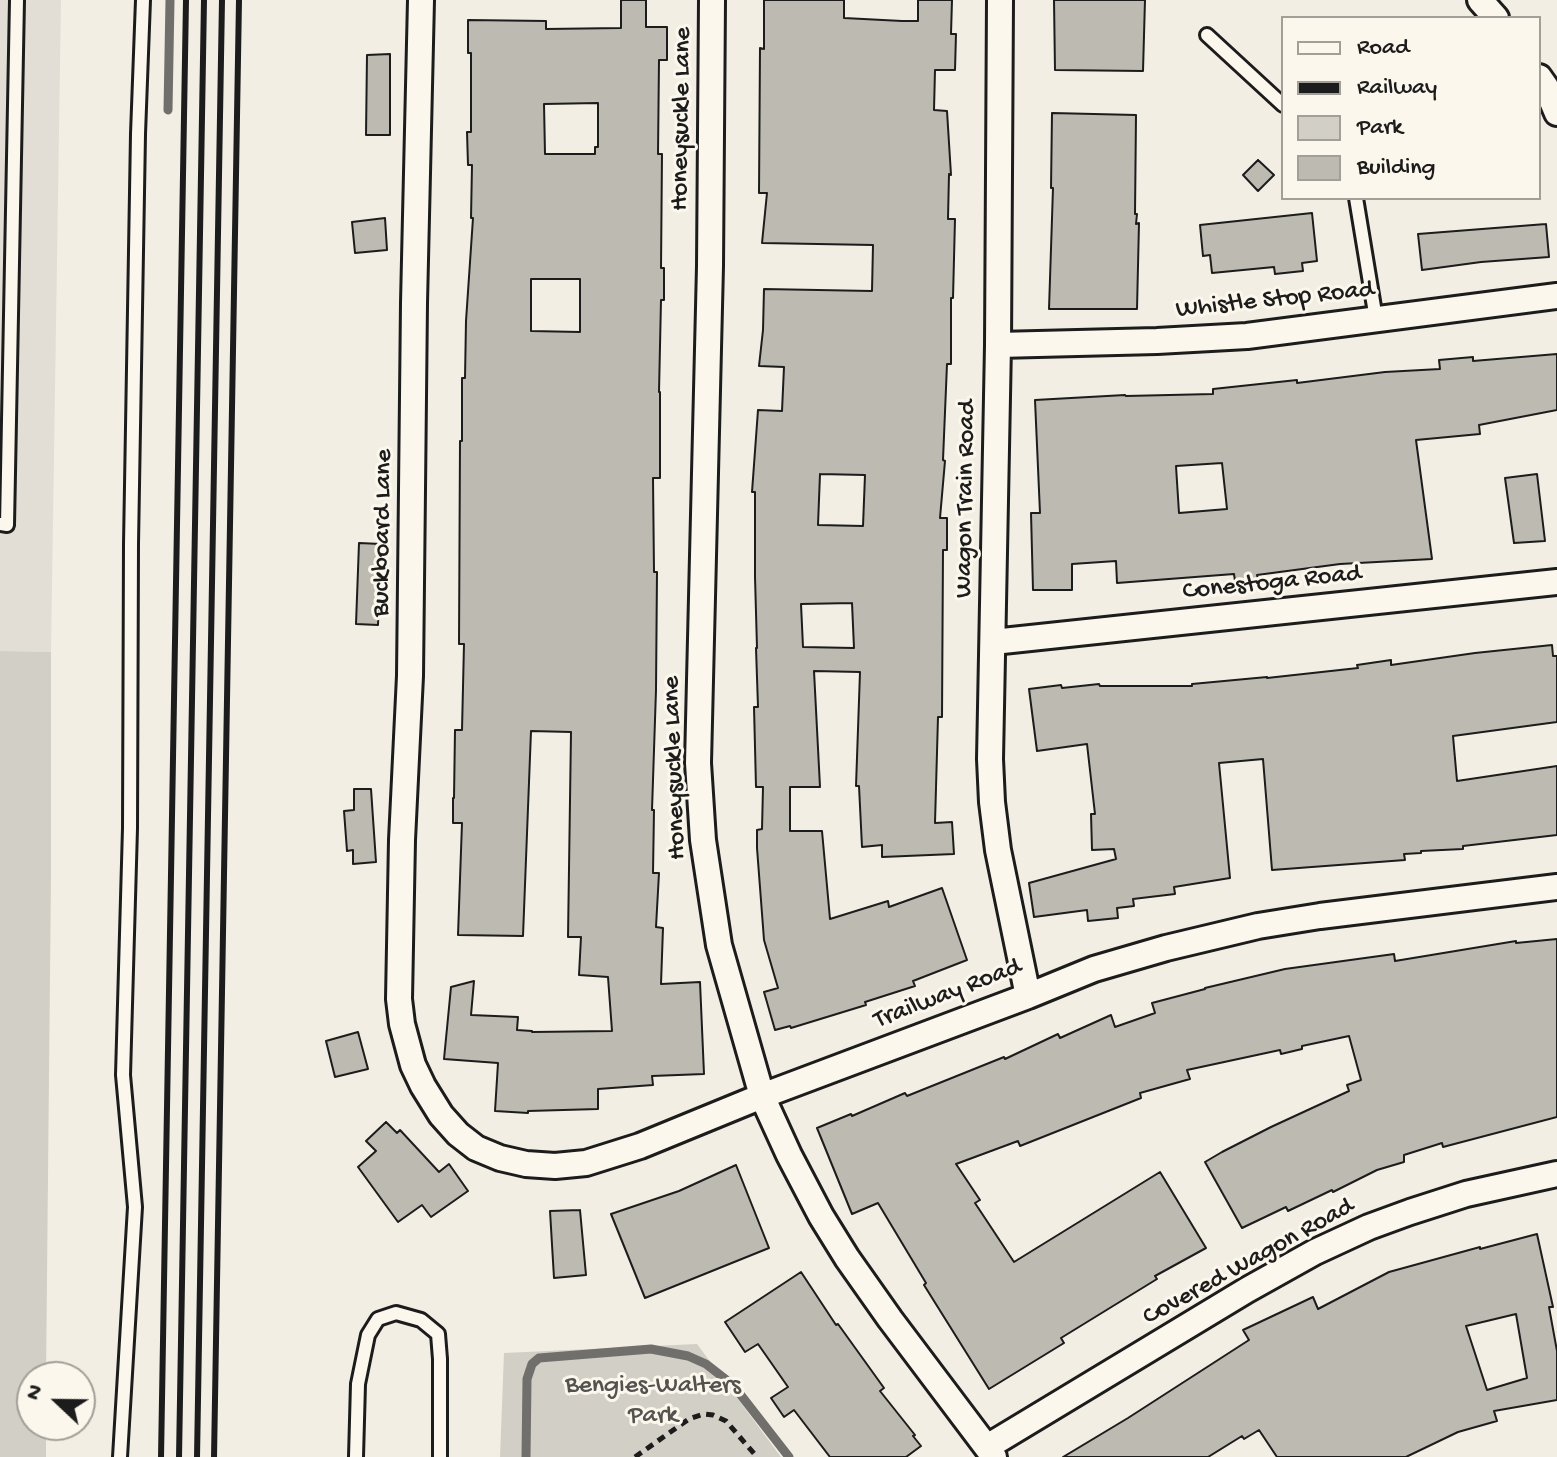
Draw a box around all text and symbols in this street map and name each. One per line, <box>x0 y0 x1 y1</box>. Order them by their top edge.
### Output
legend <box>1281 16 1541 200</box>
street label: Honeysuckle Lane <box>666 27 700 211</box>
text: Road <box>1357 34 1409 63</box>
text: Railway <box>1357 74 1437 103</box>
text: Park <box>1357 114 1403 143</box>
text: Building <box>1357 154 1435 183</box>
street label: Whistle Stop Road <box>1174 275 1376 327</box>
street label: Wagon Train Road <box>950 400 984 598</box>
street label: Buckboard Lane <box>367 449 401 617</box>
street label: Conestoga Road <box>1181 559 1363 609</box>
street label: Honeysuckle Lane <box>657 675 695 861</box>
street label: Trailway Road <box>870 953 1026 1037</box>
street label: Covered Wagon Road <box>1138 1192 1360 1334</box>
north arrow <box>16 1361 96 1441</box>
park label: Bengies-Walters Park <box>565 1371 741 1432</box>
text: N <box>21 1381 50 1404</box>

